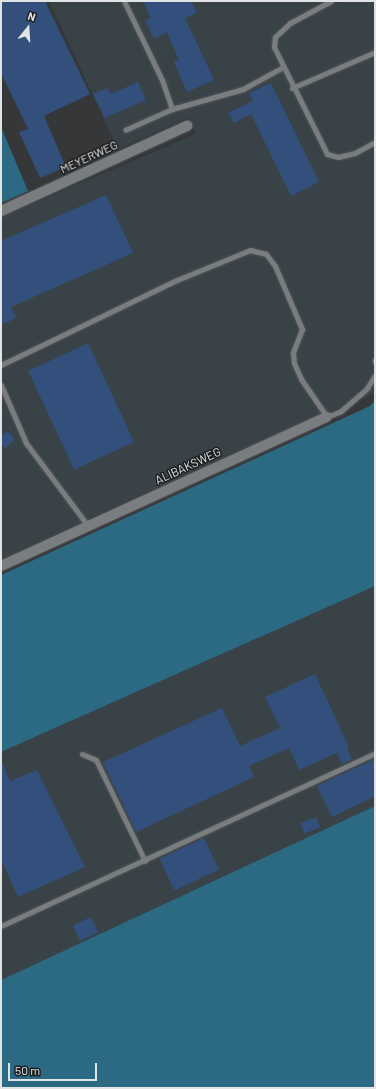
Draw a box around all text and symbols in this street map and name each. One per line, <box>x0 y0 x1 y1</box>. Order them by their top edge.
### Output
north arrow <box>8 8 48 48</box>
text: N <box>26 9 37 23</box>
street label: MEYERWEG <box>58 137 120 177</box>
street label: ALIBAKSWEG <box>153 445 223 487</box>
scale bar <box>10 1055 99 1081</box>
text: 50 m <box>15 1063 40 1077</box>

